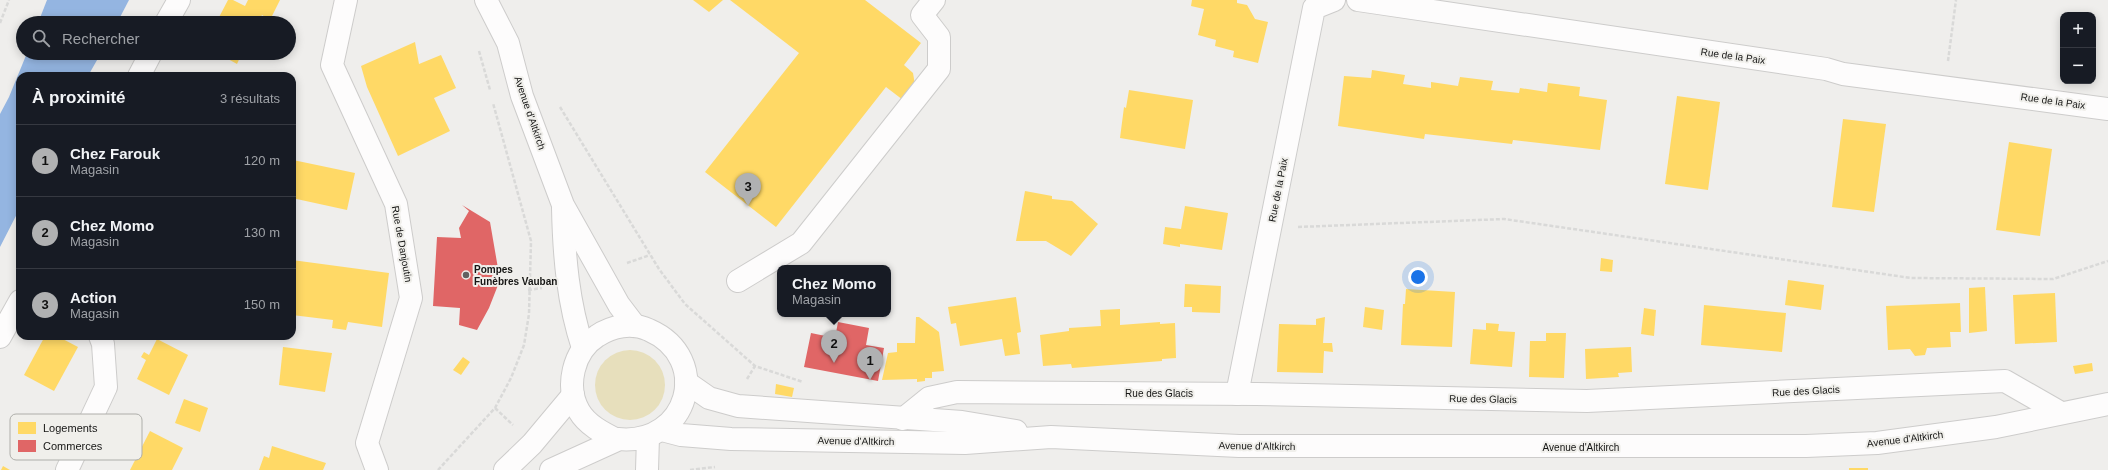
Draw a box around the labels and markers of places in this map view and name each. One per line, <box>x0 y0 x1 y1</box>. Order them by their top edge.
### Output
pin: 3 <box>735 173 761 206</box>
place label: Pompes Funèbres Vauban <box>474 264 557 287</box>
marker: Pompes Funèbres Vauban <box>461 270 471 280</box>
pin: 2 <box>821 330 847 363</box>
pin: 1 <box>857 347 883 380</box>

